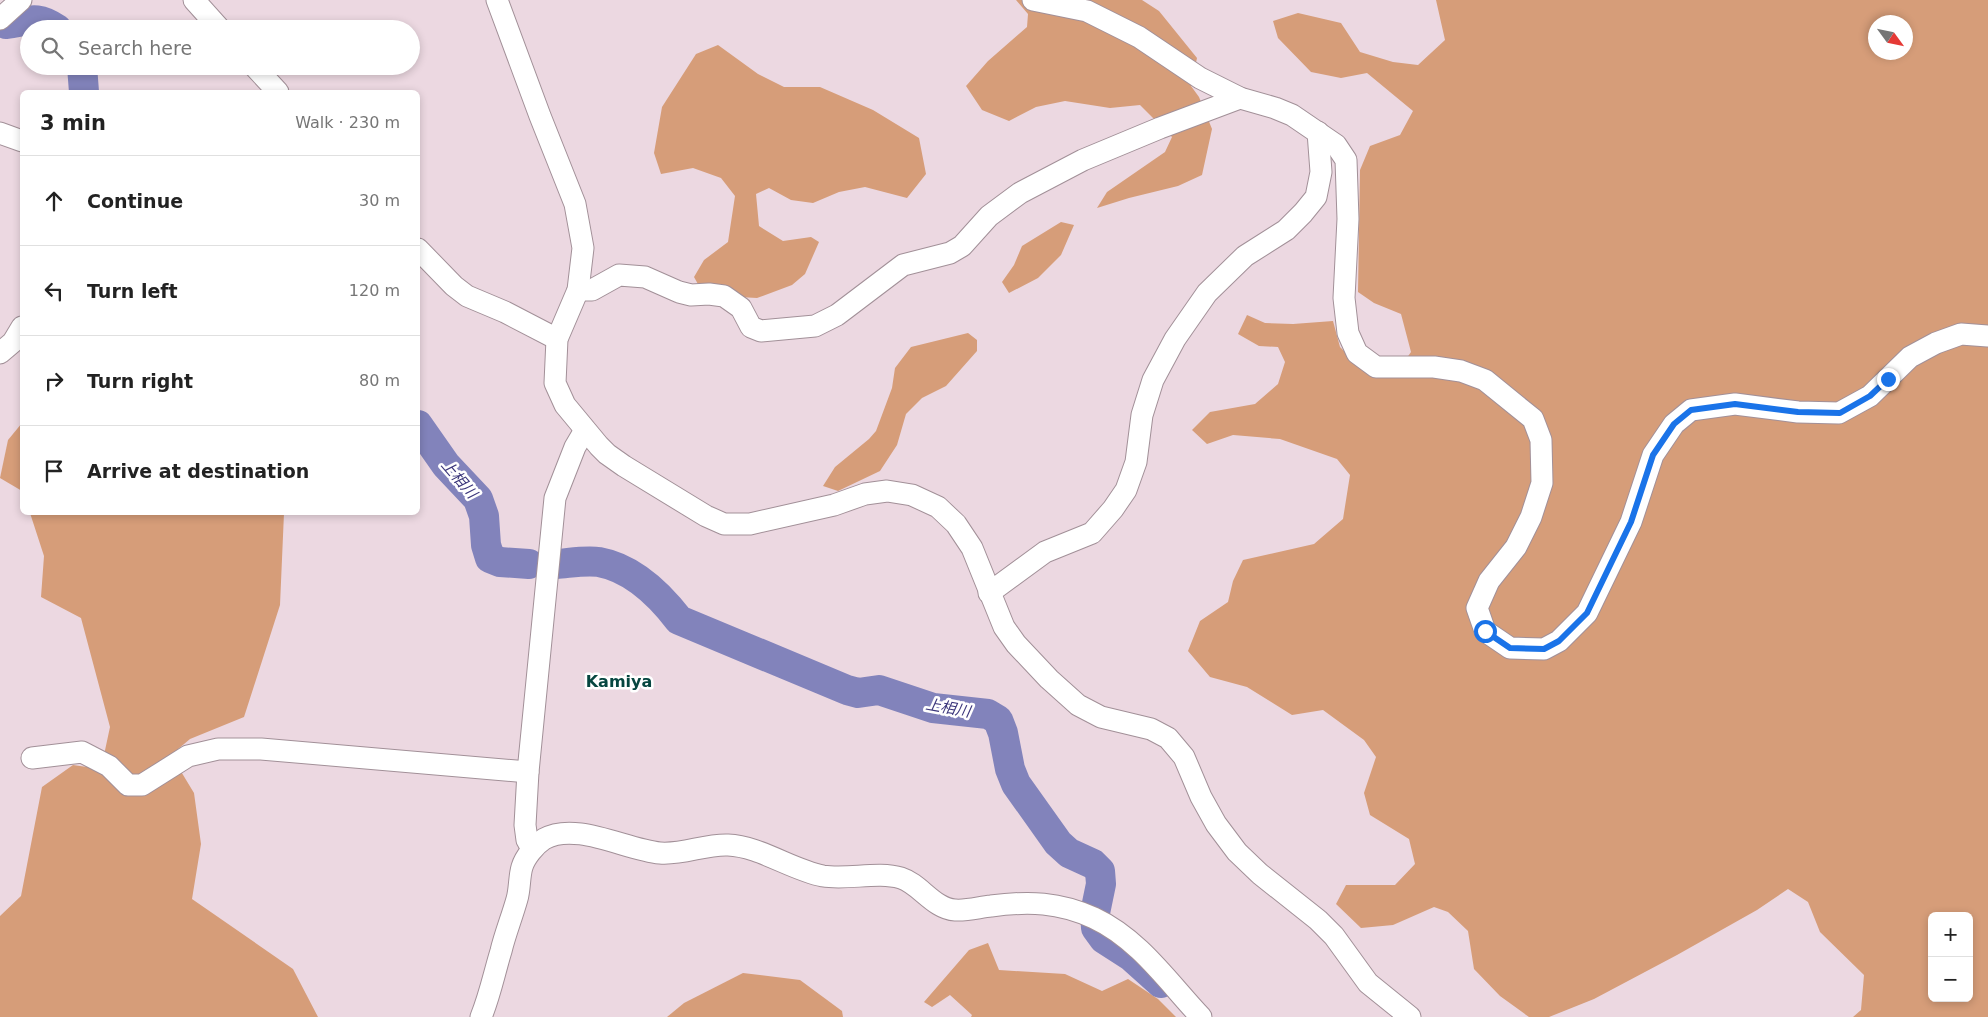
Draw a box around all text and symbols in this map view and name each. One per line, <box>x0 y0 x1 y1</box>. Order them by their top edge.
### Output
north arrow <box>1868 15 1913 60</box>
search box <box>20 20 420 75</box>
icon: search <box>38 34 66 62</box>
text: Search here <box>78 37 192 59</box>
text: 3 min <box>40 111 106 135</box>
text: Walk · 230 m <box>295 113 400 132</box>
icon: ahead <box>40 187 68 215</box>
text: Continue <box>87 190 183 212</box>
text: 30 m <box>359 191 400 210</box>
icon: left <box>40 277 68 305</box>
text: Turn left <box>87 280 178 302</box>
text: 120 m <box>349 281 400 300</box>
icon: right <box>40 367 68 395</box>
route end <box>1877 368 1900 391</box>
text: Turn right <box>87 370 193 392</box>
text: 80 m <box>359 371 400 390</box>
water label: 上相川 <box>437 456 482 503</box>
icon: arrive <box>40 457 68 485</box>
text: Arrive at destination <box>87 460 309 482</box>
route start <box>1474 620 1497 643</box>
district label: Kamiya <box>586 672 652 691</box>
water label: 上相川 <box>924 695 974 721</box>
map controls <box>1928 912 1973 1002</box>
button: + <box>1928 912 1973 957</box>
button: − <box>1928 957 1973 1002</box>

